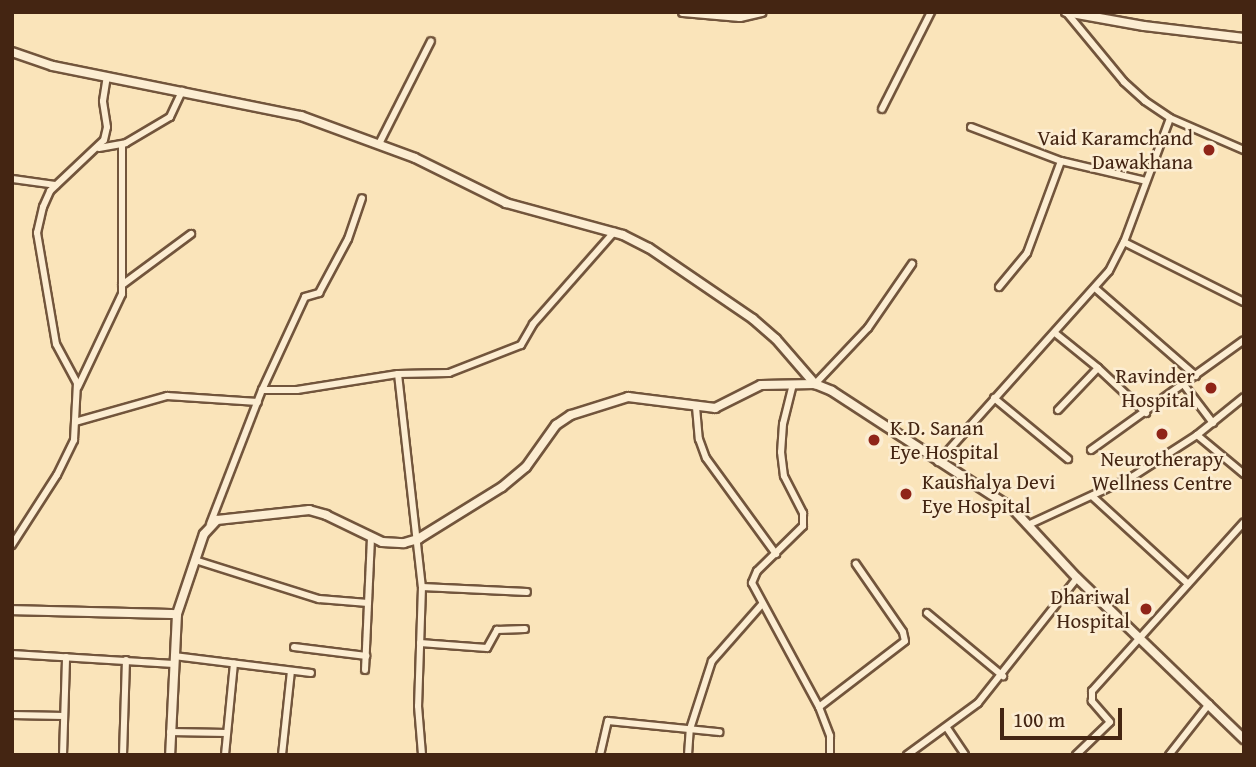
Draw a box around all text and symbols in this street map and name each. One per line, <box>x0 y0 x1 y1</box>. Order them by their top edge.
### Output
place label: Vaid Karamchand Dawakhana <box>1037 125 1193 175</box>
marker: Vaid Karamchand Dawakhana <box>1199 140 1219 160</box>
place label: Ravinder Hospital <box>1115 363 1195 413</box>
marker: Ravinder Hospital <box>1201 378 1221 398</box>
place label: K.D. Sanan Eye Hospital <box>890 415 999 465</box>
marker: Neurotherapy Wellness Centre <box>1152 424 1172 444</box>
marker: K.D. Sanan Eye Hospital <box>864 430 884 450</box>
place label: Neurotherapy Wellness Centre <box>1092 446 1232 496</box>
place label: Kaushalya Devi Eye Hospital <box>922 469 1055 519</box>
marker: Kaushalya Devi Eye Hospital <box>896 484 916 504</box>
place label: Dhariwal Hospital <box>1051 584 1130 634</box>
marker: Dhariwal Hospital <box>1136 599 1156 619</box>
scale bar <box>1004 694 1126 738</box>
text: 100 m <box>1013 704 1065 735</box>

